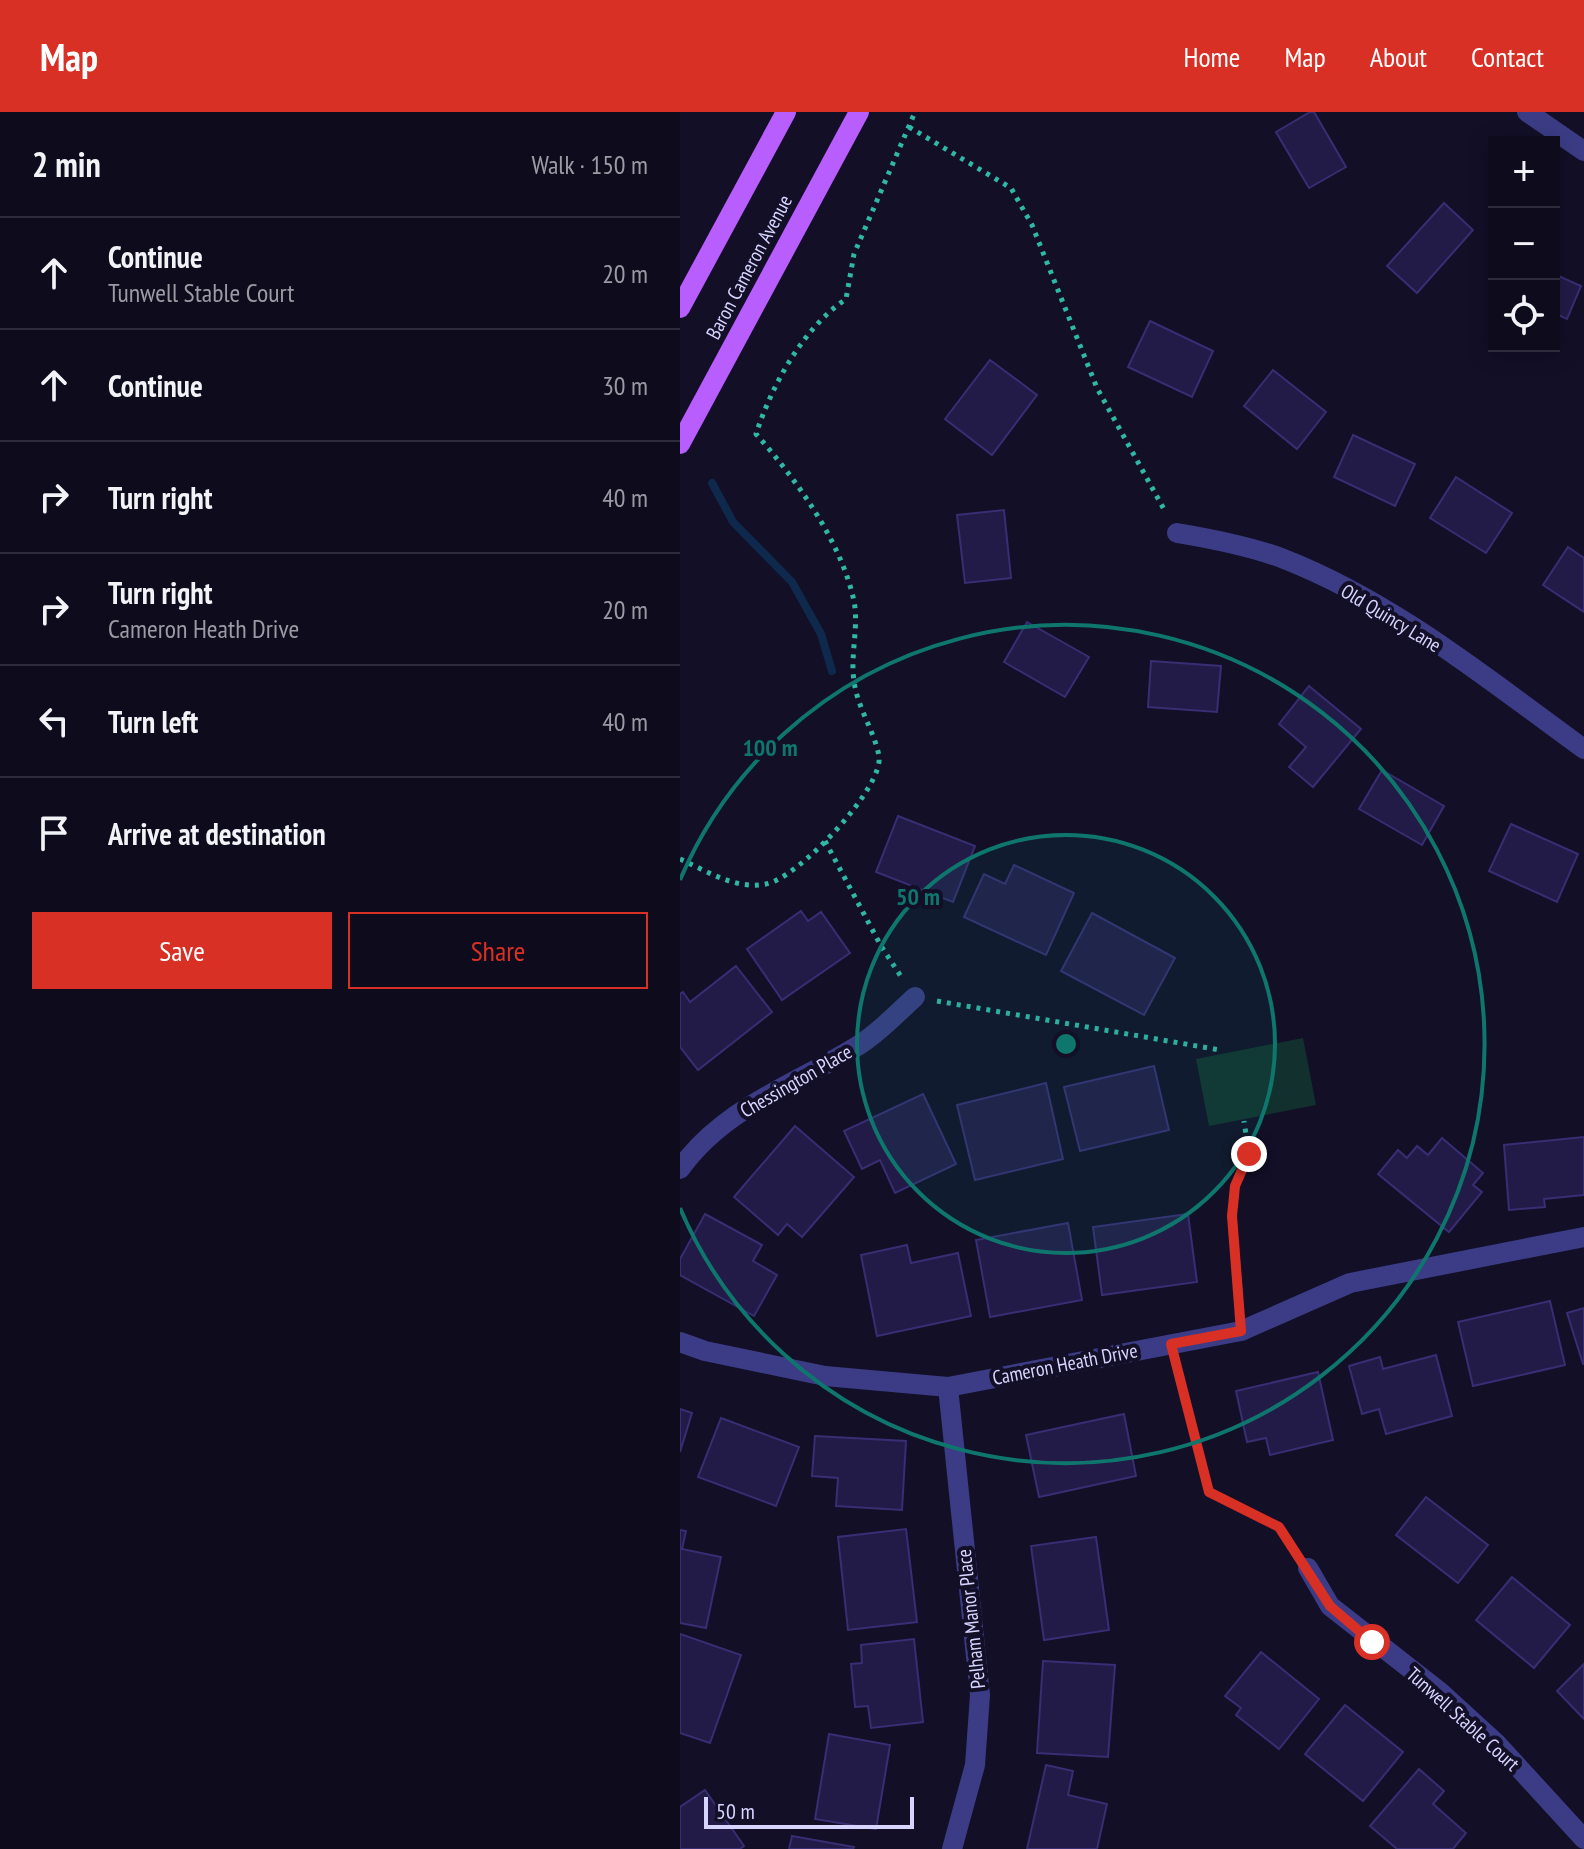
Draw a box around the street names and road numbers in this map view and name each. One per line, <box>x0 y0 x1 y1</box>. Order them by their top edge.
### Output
street label: Baron Cameron Avenue <box>700 190 798 344</box>
street label: Old Quincy Lane <box>1336 578 1446 658</box>
street label: Chessington Place <box>735 1038 857 1124</box>
street label: Cameron Heath Drive <box>990 1337 1140 1391</box>
street label: Pelham Manor Place <box>951 1548 991 1690</box>
street label: Tunwell Stable Court <box>1401 1661 1525 1777</box>

